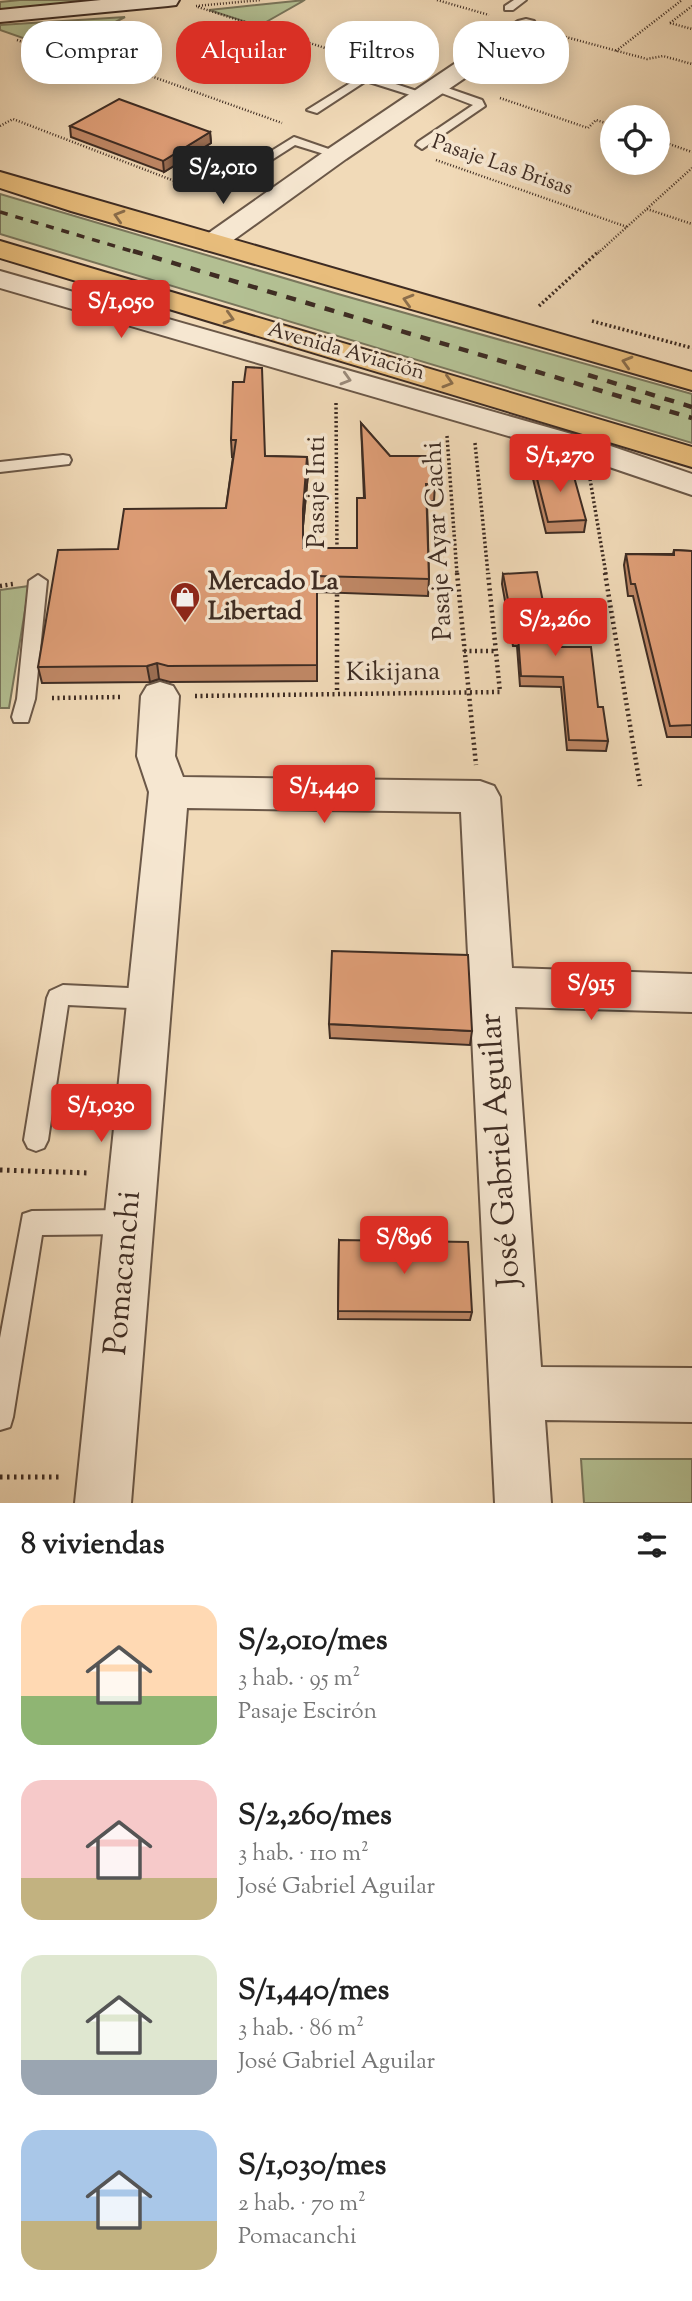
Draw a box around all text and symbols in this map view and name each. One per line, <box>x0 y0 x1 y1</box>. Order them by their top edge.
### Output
chip: Comprar <box>21 21 162 84</box>
chip: Alquilar <box>176 21 311 84</box>
chip: Filtros <box>325 21 439 84</box>
chip: Nuevo <box>453 21 569 84</box>
map controls <box>600 105 670 175</box>
button: locate <box>600 105 670 175</box>
street label: Pasaje Las Brisas <box>427 128 577 204</box>
pin: S/2,010 <box>158 146 288 206</box>
text: S/2,010 <box>189 152 257 185</box>
one-way arrow <box>113 210 125 225</box>
pin: S/1,050 <box>56 280 186 340</box>
text: S/1,050 <box>88 286 154 319</box>
one-way arrow <box>402 293 414 308</box>
one-way arrow <box>223 310 235 324</box>
street label: Avenida Aviación <box>264 315 428 389</box>
one-way arrow <box>621 356 633 370</box>
one-way arrow <box>339 370 351 385</box>
one-way arrow <box>442 373 454 388</box>
pin: S/1,270 <box>495 434 625 494</box>
street label: Pasaje Inti <box>299 436 336 549</box>
text: S/1,270 <box>526 440 594 473</box>
street label: Pasaje Ayar Cachi <box>415 441 463 641</box>
place label: Mercado La Libertad <box>208 564 339 631</box>
shop icon: Mercado La Libertad <box>168 580 202 624</box>
pin: S/2,260 <box>490 598 620 658</box>
text: S/2,260 <box>519 604 591 637</box>
street label: Kikijana <box>346 654 440 692</box>
pin: S/1,440 <box>259 766 389 825</box>
text: S/1,440 <box>289 771 359 804</box>
pin: S/915 <box>542 962 640 1022</box>
text: S/915 <box>567 968 615 1001</box>
street label: José Gabriel Aguilar <box>468 1012 534 1290</box>
pin: S/1,030 <box>36 1084 166 1144</box>
text: S/1,030 <box>67 1090 135 1123</box>
street label: Pomacanchi <box>94 1189 154 1357</box>
pin: S/896 <box>355 1216 453 1276</box>
text: S/896 <box>376 1222 432 1255</box>
text: 8 viviendas <box>21 1524 165 1567</box>
icon: filters <box>633 1526 671 1564</box>
text: S/2,010/mes <box>238 1620 388 1663</box>
icon: home <box>77 1633 161 1717</box>
text: 3 hab. · 95 m² <box>238 1663 360 1696</box>
text: Pasaje Escirón <box>238 1696 377 1729</box>
text: S/2,260/mes <box>238 1795 392 1838</box>
icon: home <box>77 1808 161 1892</box>
text: 3 hab. · 110 m² <box>238 1838 369 1871</box>
text: José Gabriel Aguilar <box>238 1871 435 1904</box>
text: S/1,440/mes <box>238 1970 389 2013</box>
icon: home <box>77 1983 161 2067</box>
text: 3 hab. · 86 m² <box>238 2013 364 2046</box>
text: José Gabriel Aguilar <box>238 2046 435 2079</box>
text: S/1,030/mes <box>238 2145 386 2188</box>
icon: home <box>77 2158 161 2242</box>
text: 2 hab. · 70 m² <box>238 2188 366 2221</box>
text: Pomacanchi <box>238 2221 357 2254</box>

